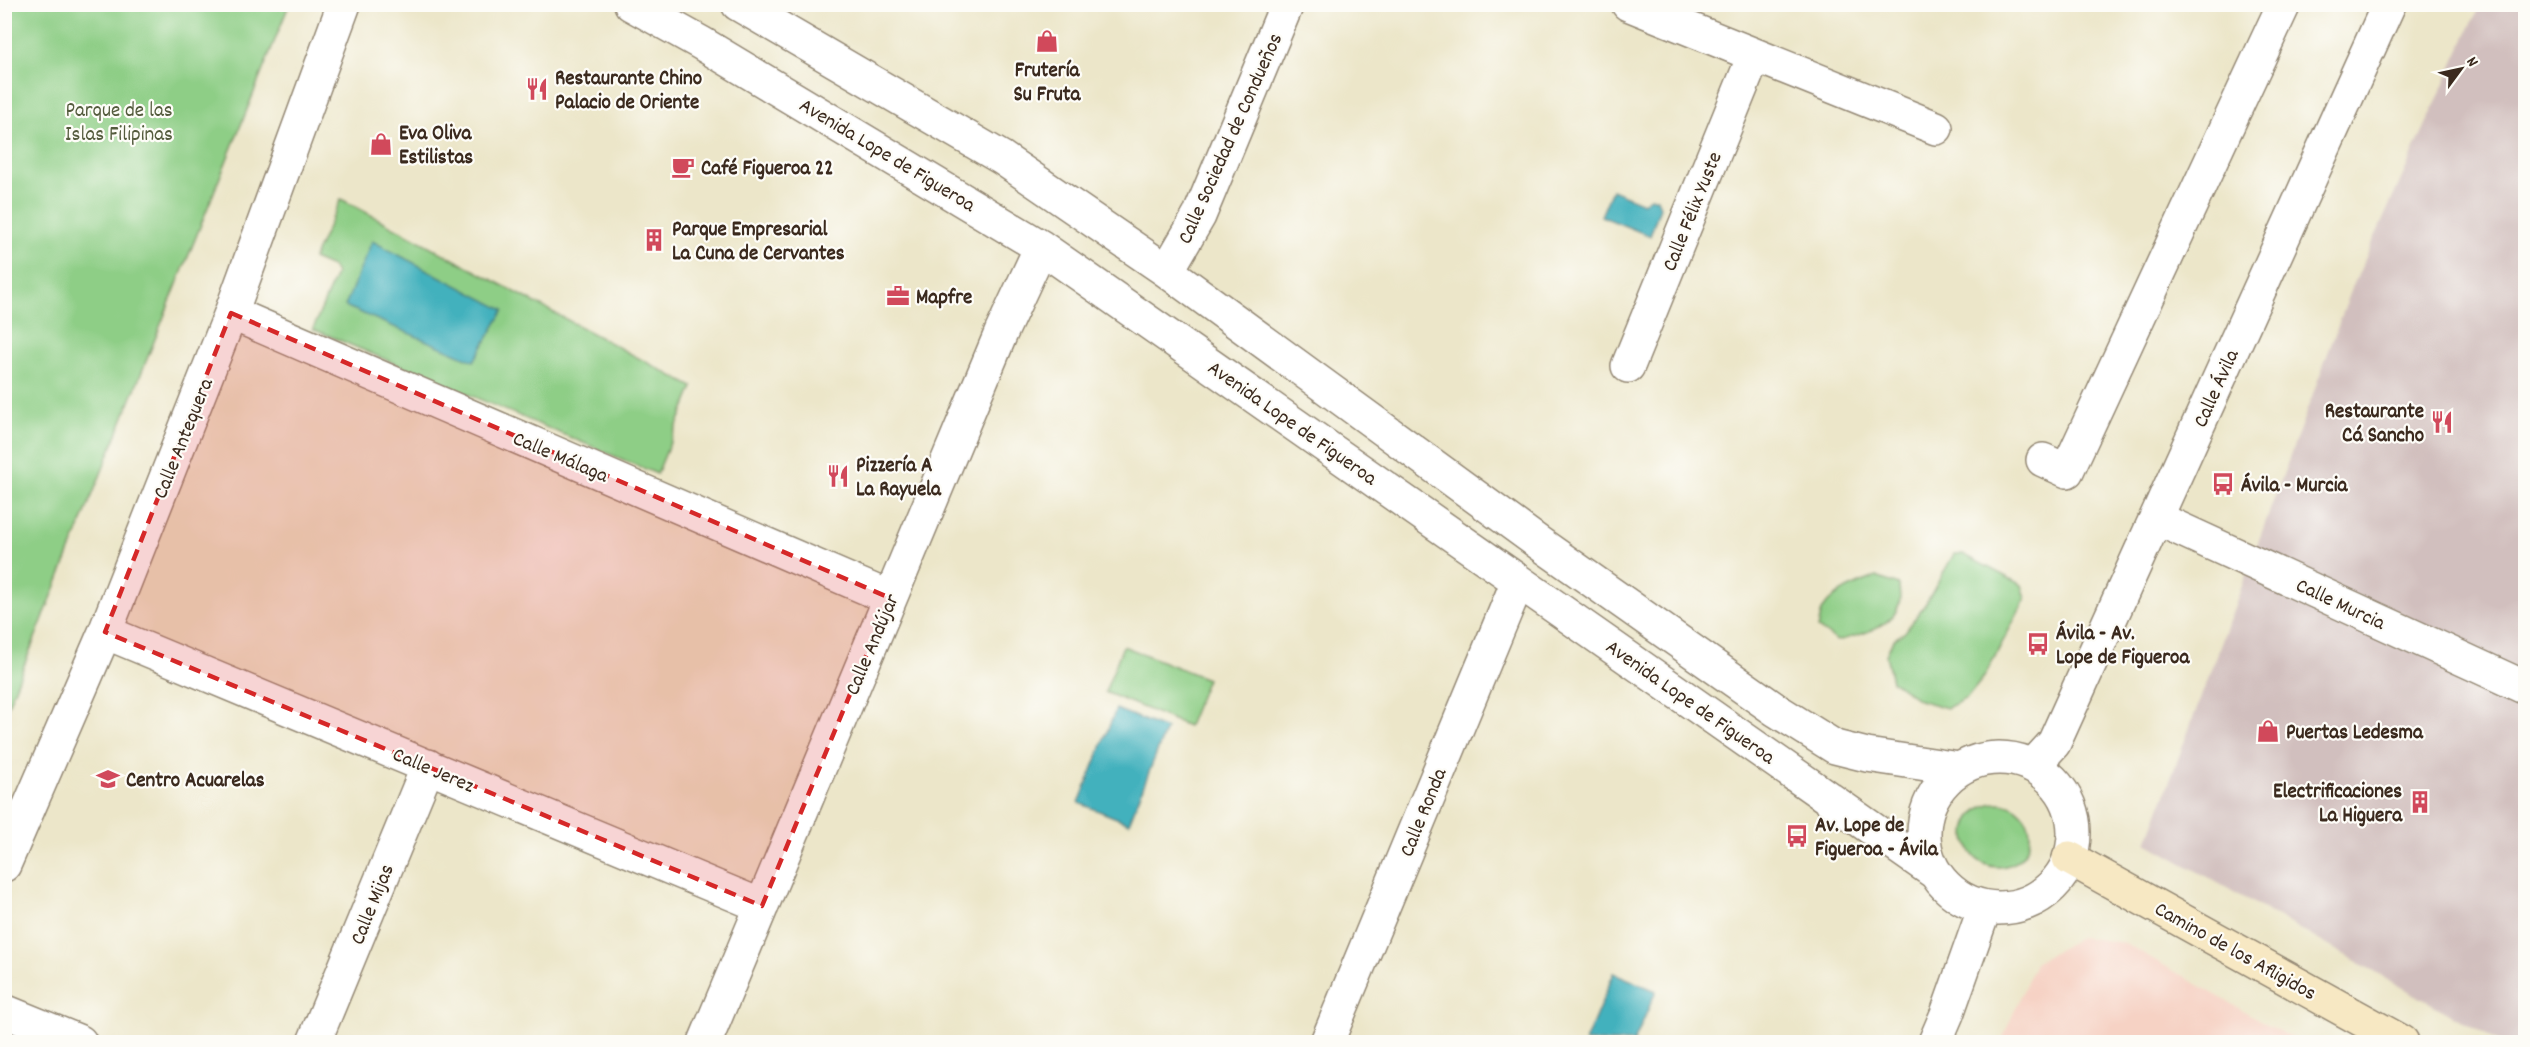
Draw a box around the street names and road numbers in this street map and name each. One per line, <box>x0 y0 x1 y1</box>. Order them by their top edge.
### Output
street label: Calle Sociedad de Condueños <box>1172 29 1292 250</box>
street label: Avenida Lope de Figueroa <box>793 92 981 222</box>
street label: Calle Félix Yuste <box>1656 148 1731 276</box>
street label: Calle Ávila <box>2187 344 2249 433</box>
street label: Avenida Lope de Figueroa <box>1200 355 1383 495</box>
street label: Calle Antequera <box>147 373 223 504</box>
street label: Calle Málaga <box>508 425 613 493</box>
street label: Calle Murcia <box>2290 572 2390 640</box>
street label: Calle Andújar <box>839 590 909 701</box>
street label: Avenida Lope de Figueroa <box>1598 634 1781 774</box>
street label: Calle Jerez <box>387 741 478 802</box>
street label: Calle Ronda <box>1393 763 1457 862</box>
street label: Calle Mijas <box>344 860 404 950</box>
street label: Camino de los Afligidos <box>2148 896 2321 1010</box>

